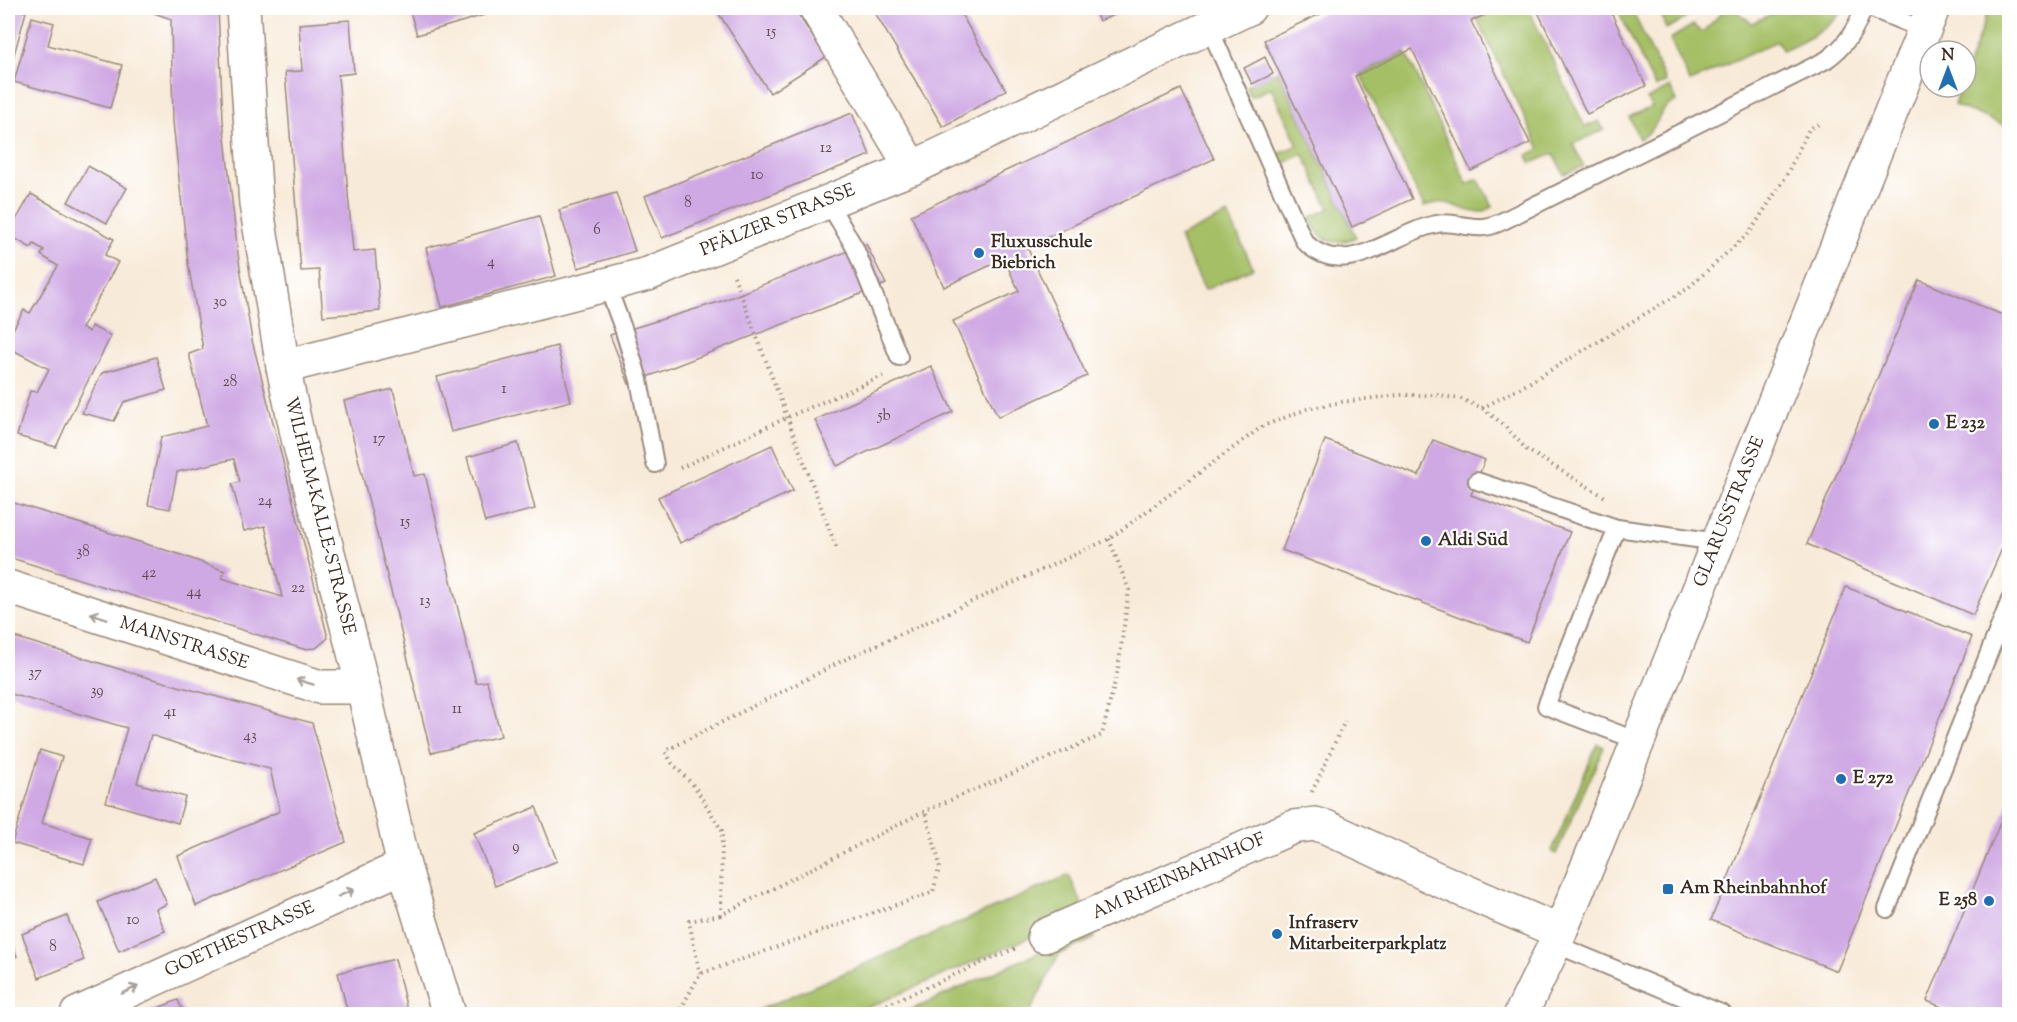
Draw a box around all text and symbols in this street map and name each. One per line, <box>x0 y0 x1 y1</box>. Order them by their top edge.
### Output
house number: 15 <box>766 22 776 43</box>
north arrow <box>1918 39 1978 99</box>
text: N <box>1942 45 1955 68</box>
house number: 12 <box>820 138 832 159</box>
house number: 10 <box>751 165 764 186</box>
street label: PFÄLZER STRASSE <box>697 178 860 264</box>
house number: 8 <box>684 193 692 214</box>
house number: 6 <box>593 220 601 241</box>
place label: Fluxusschule Biebrich <box>991 230 1093 277</box>
marker: Fluxusschule Biebrich <box>972 246 986 260</box>
house number: 4 <box>487 252 495 273</box>
house number: 30 <box>213 292 227 313</box>
house number: 28 <box>223 372 237 393</box>
house number: 1 <box>501 379 507 400</box>
street label: WILHELM-KALLE-STRASSE <box>277 394 361 638</box>
house number: 5b <box>876 406 891 427</box>
place label: E 232 <box>1946 411 1985 437</box>
marker: E 232 <box>1927 417 1941 431</box>
house number: 17 <box>373 429 386 450</box>
street label: GLARUSSTRASSE <box>1688 433 1772 591</box>
house number: 24 <box>258 491 273 512</box>
house number: 15 <box>400 512 410 533</box>
place label: Aldi Süd <box>1438 528 1509 554</box>
marker: Aldi Süd <box>1419 534 1433 548</box>
house number: 38 <box>76 542 90 563</box>
house number: 42 <box>142 563 156 584</box>
house number: 22 <box>291 578 305 599</box>
house number: 44 <box>186 582 202 603</box>
house number: 13 <box>419 591 431 612</box>
one-way arrow <box>90 610 109 621</box>
street label: MAINSTRASSE <box>116 611 252 677</box>
house number: 37 <box>28 663 42 684</box>
one-way arrow <box>296 676 315 687</box>
house number: 39 <box>90 681 104 702</box>
house number: 11 <box>452 699 462 720</box>
house number: 41 <box>164 702 176 723</box>
house number: 43 <box>243 726 257 747</box>
place label: E 272 <box>1853 766 1894 792</box>
marker: E 272 <box>1834 772 1848 786</box>
street label: AM RHEINBAHNHOF <box>1088 827 1270 927</box>
house number: 9 <box>512 837 520 858</box>
place label: Am Rheinbahnhof <box>1680 876 1828 902</box>
marker: Am Rheinbahnhof <box>1661 882 1675 896</box>
one-way arrow <box>336 886 354 898</box>
place label: E 258 <box>1939 888 1977 914</box>
marker: E 258 <box>1982 894 1996 908</box>
street label: GOETHESTRASSE <box>161 895 319 985</box>
house number: 10 <box>127 910 140 931</box>
place label: Infraserv Mitarbeiterparkplatz <box>1289 911 1446 958</box>
marker: Infraserv Mitarbeiterparkplatz <box>1270 927 1284 941</box>
house number: 8 <box>49 937 57 958</box>
one-way arrow <box>120 984 138 996</box>

